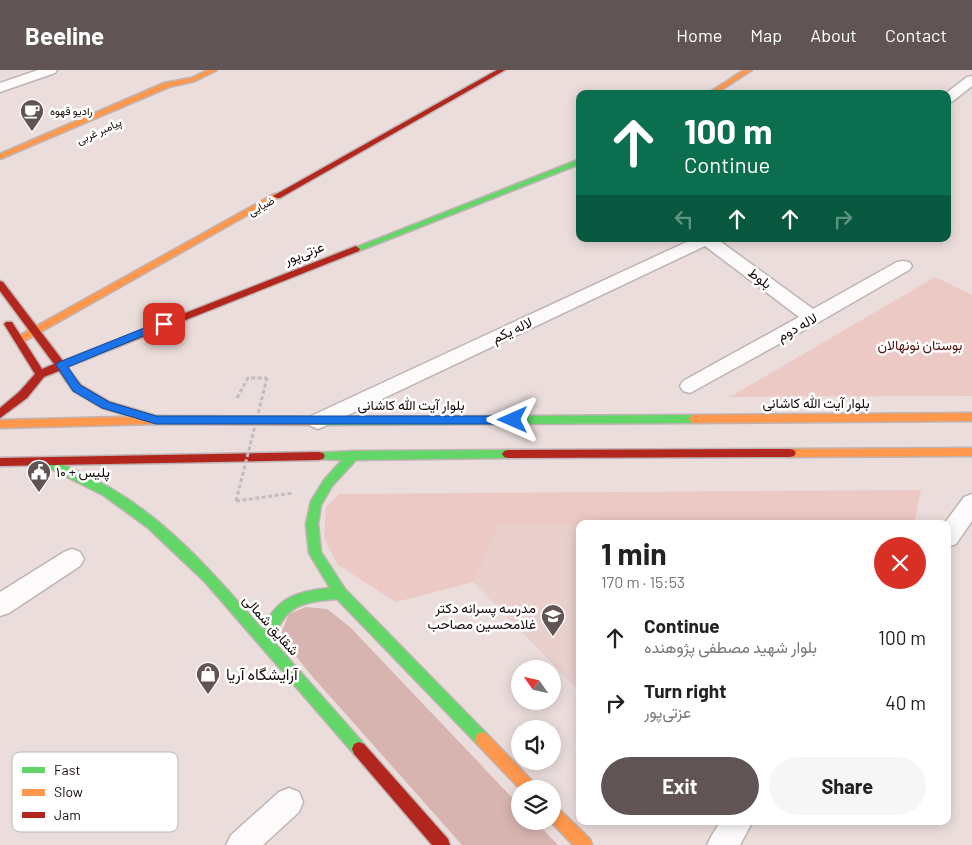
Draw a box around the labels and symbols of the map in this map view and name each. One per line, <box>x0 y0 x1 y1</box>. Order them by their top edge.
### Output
cafe icon: رادیو قهوه <box>19 98 45 132</box>
place label: رادیو قهوه <box>50 104 93 118</box>
street label: پیامبر غربی <box>74 115 124 148</box>
street label: ضیایی <box>245 193 277 219</box>
street label: عزتی‌پور <box>281 237 327 270</box>
street label: بلوط <box>745 263 775 293</box>
pin <box>143 303 185 345</box>
street label: لاله دوم <box>774 309 820 345</box>
street label: لاله یکم <box>489 313 535 347</box>
park label: بوستان نونهالان <box>878 336 962 354</box>
position arrow <box>486 393 538 445</box>
street label: بلوار آیت الله کاشانی <box>762 394 870 412</box>
street label: بلوار آیت الله کاشانی <box>357 396 465 414</box>
public building icon: پلیس + ۱۰ <box>26 459 52 493</box>
place label: پلیس + ۱۰ <box>56 463 110 482</box>
street label: شقایق شمالی <box>239 591 303 659</box>
place label: مدرسه پسرانه دکتر غلامحسین مصاحب <box>427 599 536 633</box>
school or university icon: مدرسه پسرانه دکتر غلامحسین مصاحب <box>540 603 566 637</box>
north arrow <box>511 660 561 710</box>
shop icon: آرایشگاه آریا <box>195 661 221 695</box>
place label: آرایشگاه آریا <box>226 664 299 685</box>
legend <box>12 752 178 832</box>
text: Fast <box>54 761 80 778</box>
text: Slow <box>54 783 83 800</box>
text: Jam <box>54 806 81 823</box>

